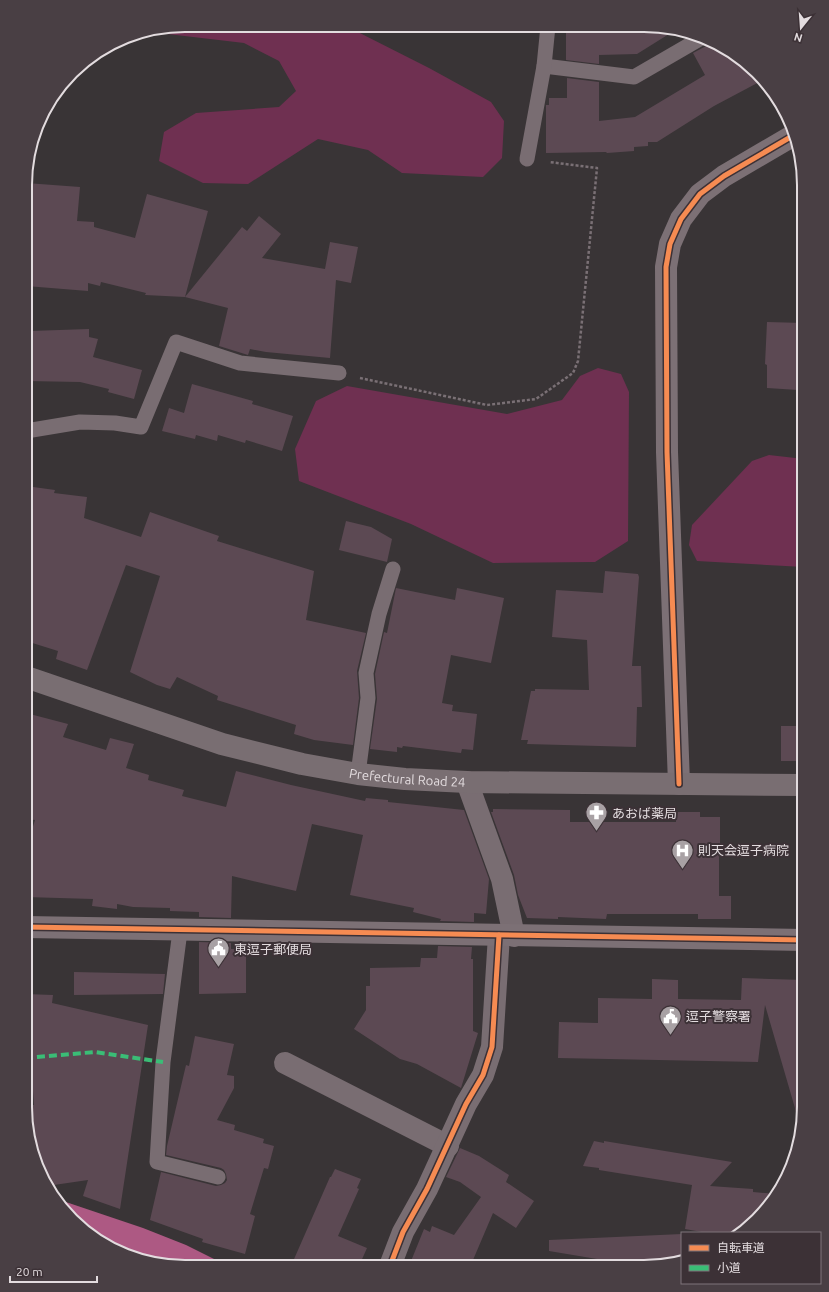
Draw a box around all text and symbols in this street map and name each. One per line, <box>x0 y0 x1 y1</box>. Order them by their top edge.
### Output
north arrow <box>781 8 821 48</box>
text: N <box>792 31 804 45</box>
street label: Prefectural Road 24 <box>348 766 466 789</box>
pharmacy icon: あおば薬局 <box>583 800 609 833</box>
place label: あおば薬局 <box>612 806 677 820</box>
hospital icon: 則天会逗子病院 <box>670 837 696 870</box>
place label: 則天会逗子病院 <box>698 843 789 857</box>
public building icon: 東逗子郵便局 <box>205 936 231 969</box>
place label: 東逗子郵便局 <box>234 942 312 956</box>
public building icon: 逗子警察署 <box>657 1003 683 1036</box>
place label: 逗子警察署 <box>686 1009 751 1023</box>
legend <box>681 1232 821 1284</box>
text: 自転車道 <box>717 1241 765 1254</box>
scale bar <box>10 1258 97 1284</box>
text: 小道 <box>717 1261 741 1274</box>
text: 20 m <box>16 1265 43 1278</box>

